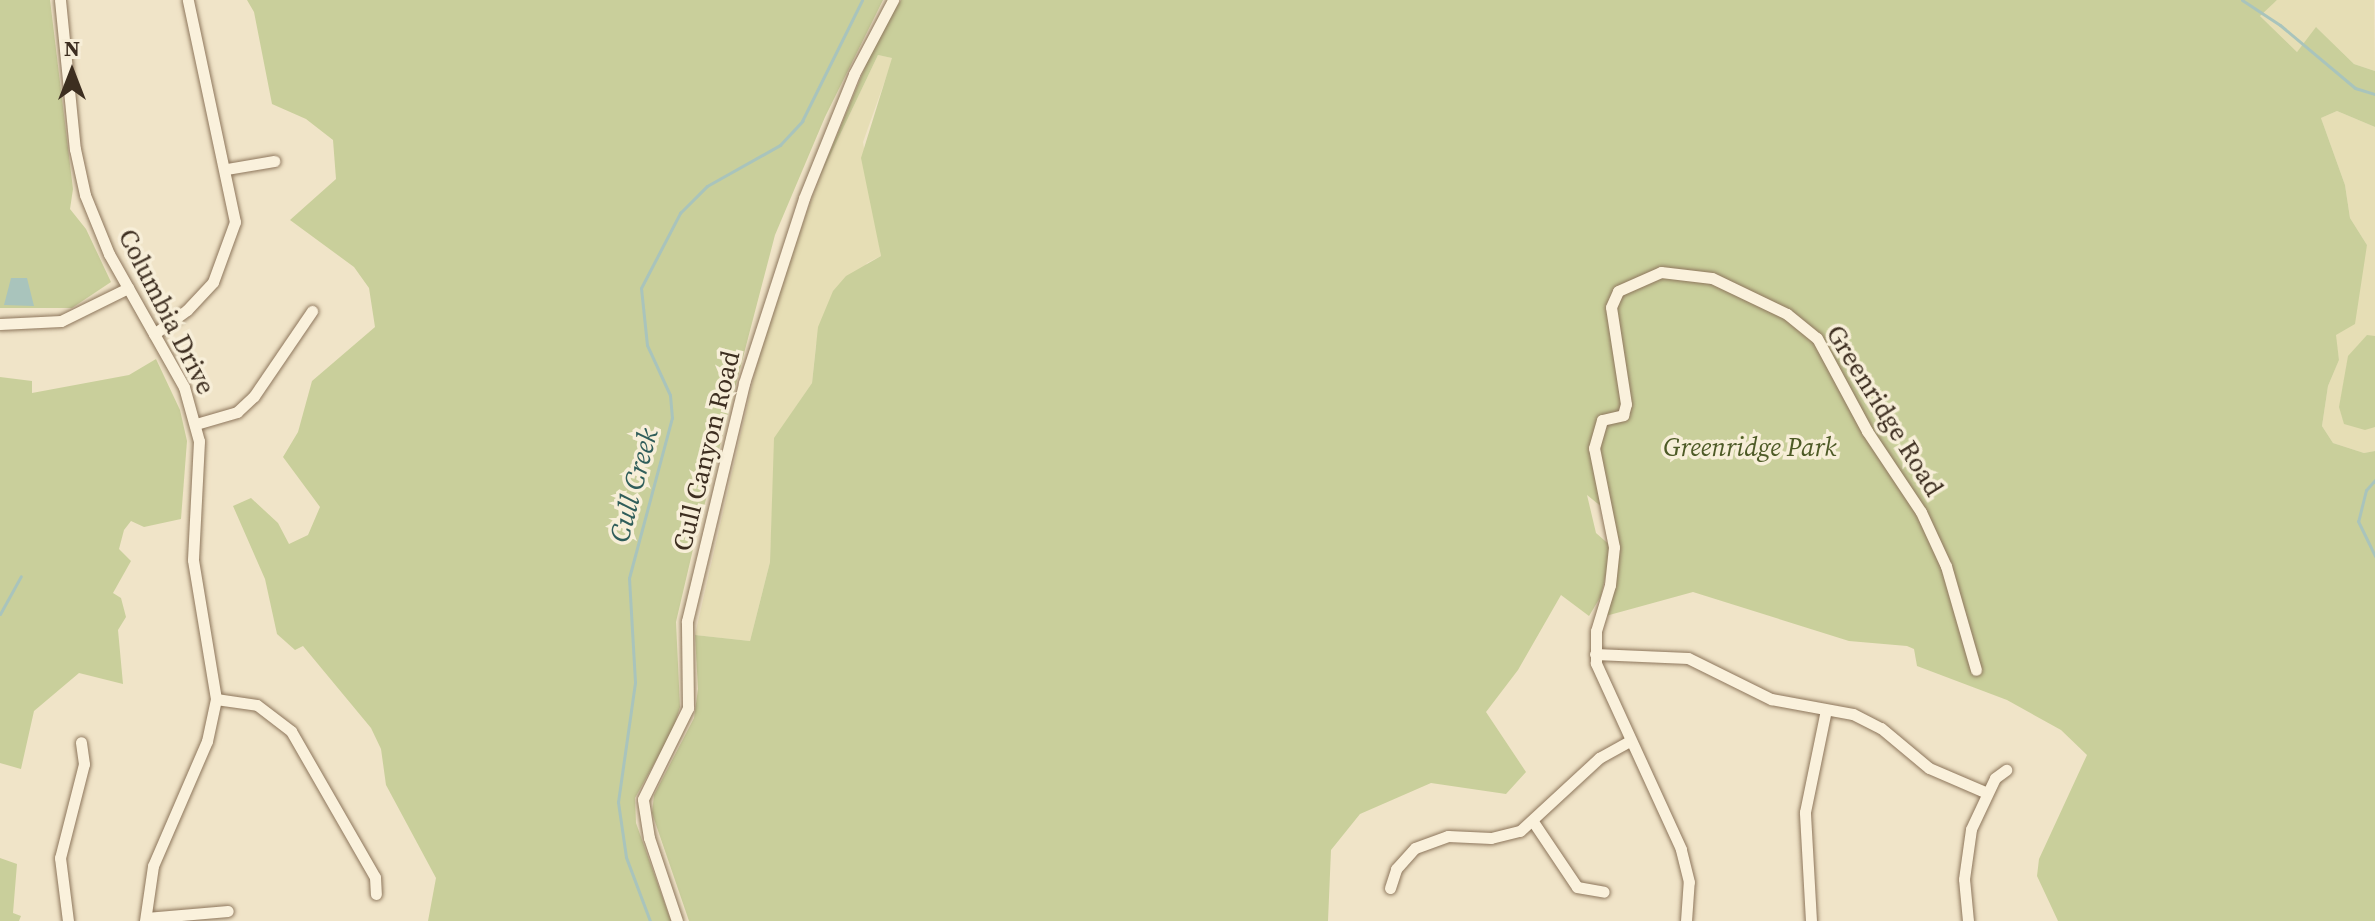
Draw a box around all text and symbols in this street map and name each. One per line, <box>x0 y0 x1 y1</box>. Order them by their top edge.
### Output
north arrow <box>32 32 112 112</box>
text: N <box>64 33 80 63</box>
street label: Columbia Drive <box>111 224 221 400</box>
street label: Greenridge Road <box>1819 320 1949 502</box>
street label: Cull Canyon Road <box>667 348 747 554</box>
water label: Cull Creek <box>602 424 664 546</box>
park label: Greenridge Park <box>1663 432 1837 464</box>

